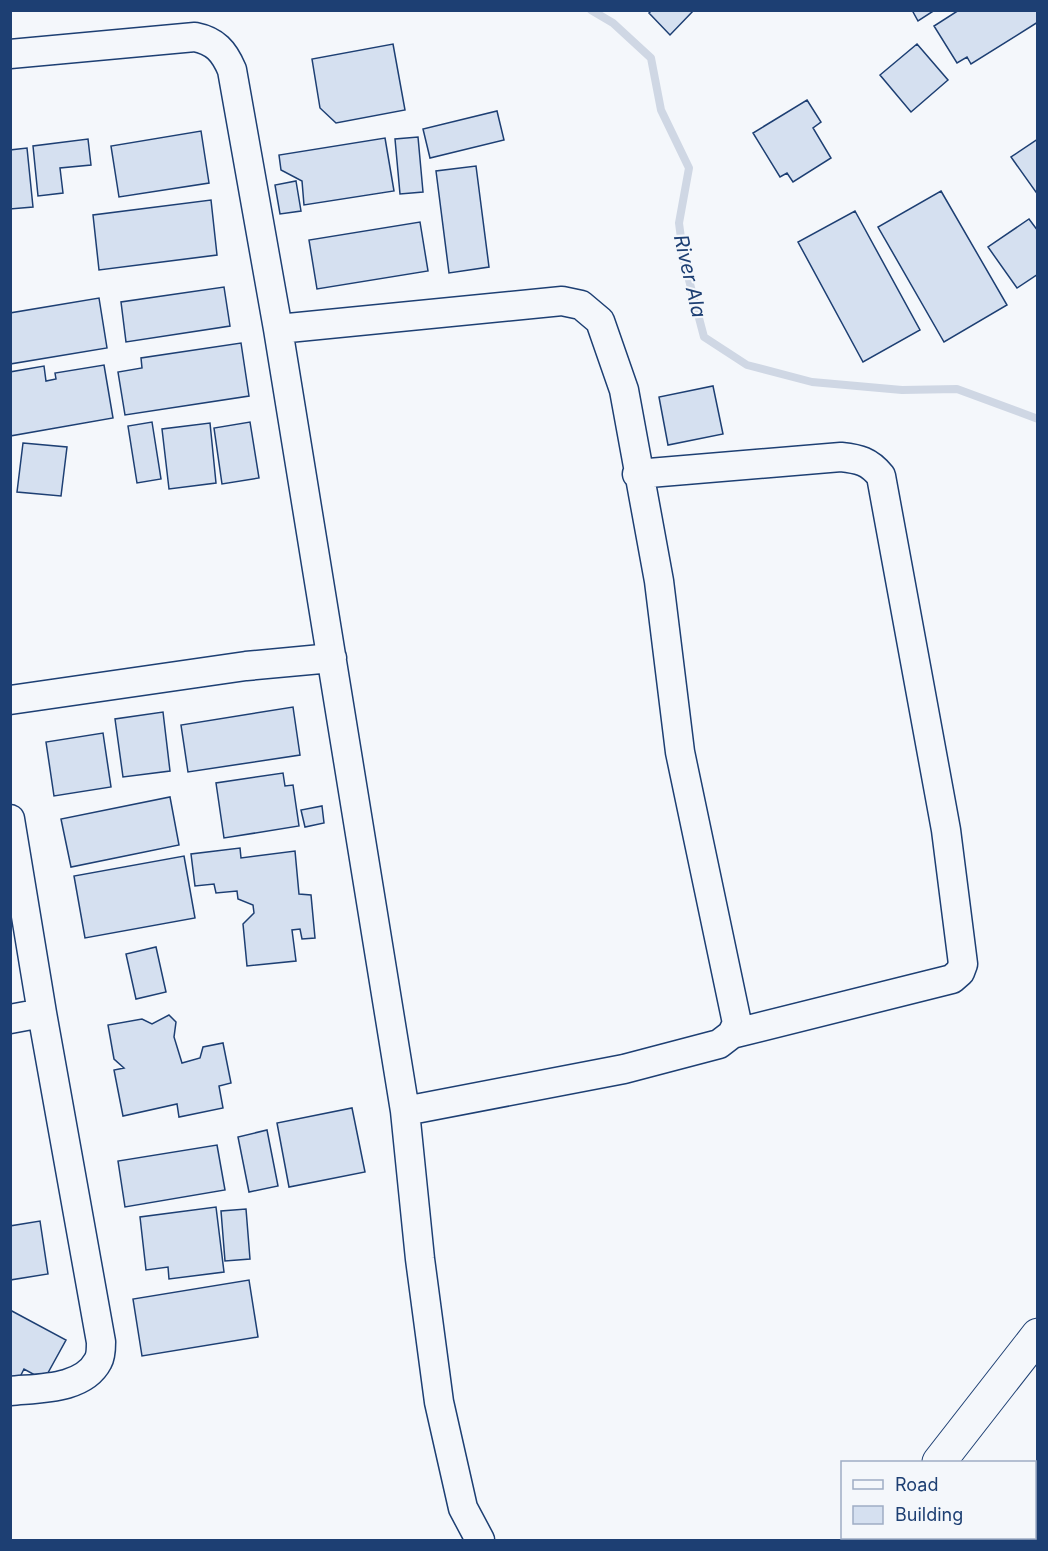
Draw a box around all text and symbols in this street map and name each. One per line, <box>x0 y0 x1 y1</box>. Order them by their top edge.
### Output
water label: River Ala <box>669 232 711 320</box>
legend <box>841 1461 1036 1539</box>
text: Road <box>895 1474 938 1495</box>
text: Building <box>895 1504 963 1525</box>

